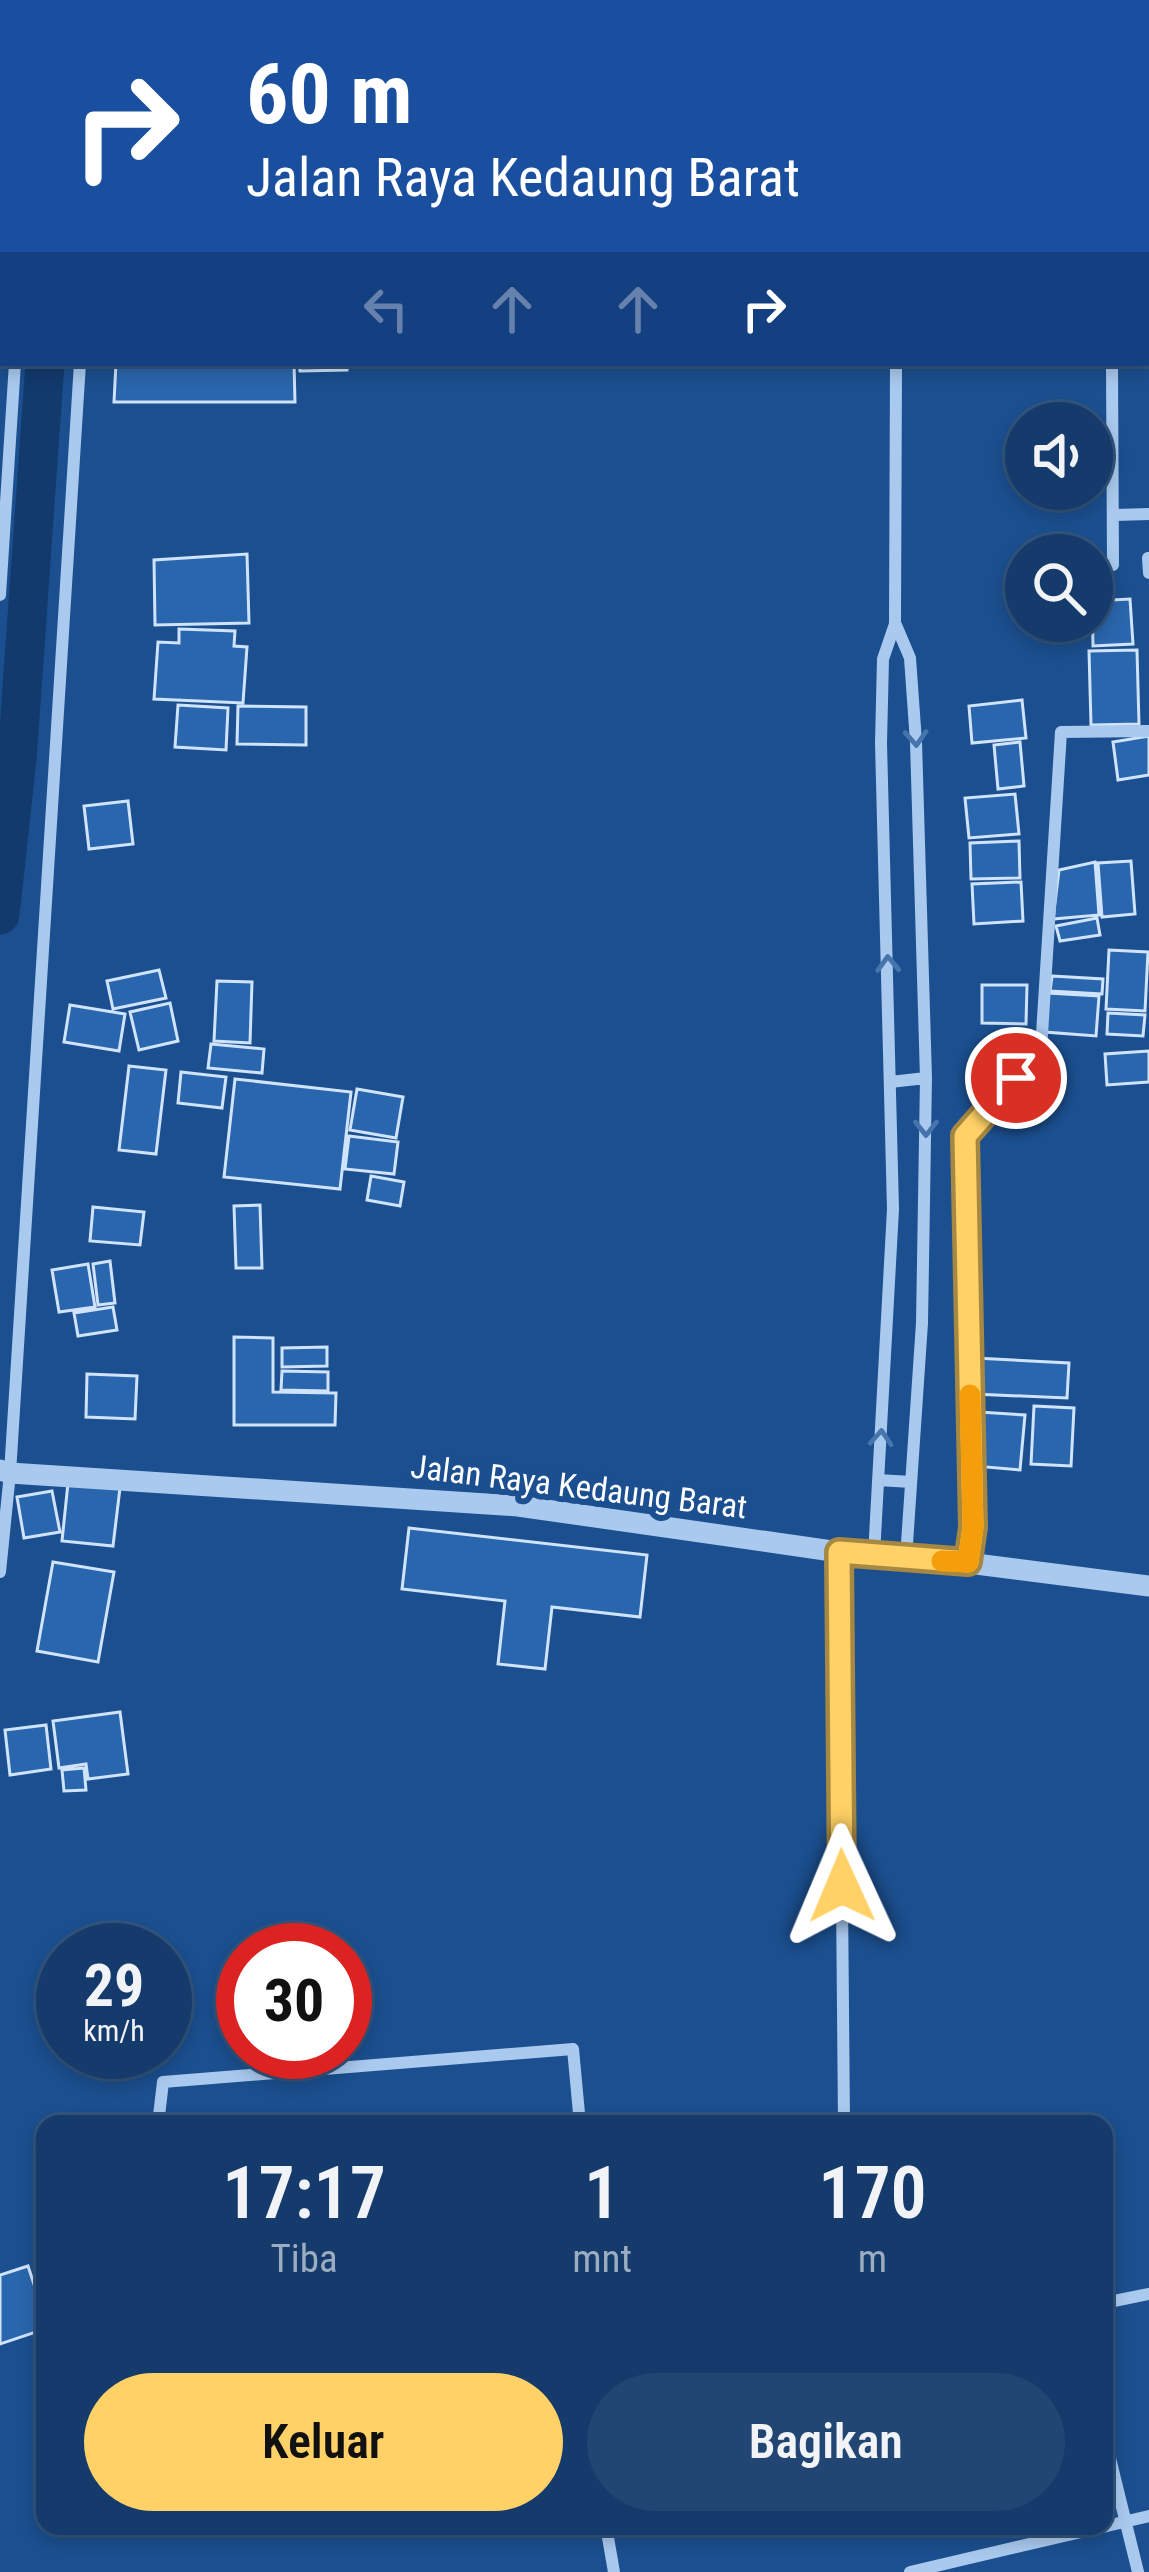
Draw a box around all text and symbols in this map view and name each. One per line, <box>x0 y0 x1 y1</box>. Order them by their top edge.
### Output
text: 60 m <box>246 45 413 144</box>
icon: right <box>48 48 204 204</box>
text: Jalan Raya Kedaung Barat <box>246 146 800 209</box>
icon: left <box>353 276 419 342</box>
icon: ahead <box>479 276 545 342</box>
icon: ahead <box>605 276 671 342</box>
icon: right <box>731 276 797 342</box>
map controls <box>1005 402 1113 642</box>
button: sound <box>1005 402 1113 510</box>
button: search <box>1005 534 1113 642</box>
one-way arrow <box>902 729 928 748</box>
one-way arrow <box>875 954 901 973</box>
pin <box>965 1027 1067 1129</box>
icon: arrive <box>983 1045 1049 1111</box>
one-way arrow <box>913 1119 939 1138</box>
one-way arrow <box>868 1428 894 1447</box>
street label: Jalan Raya Kedaung Barat <box>409 1447 749 1526</box>
position arrow <box>779 1823 905 1949</box>
speed limit sign: 30 <box>216 1923 372 2079</box>
text: 29 <box>84 1950 144 2021</box>
text: km/h <box>83 2013 145 2048</box>
text: 17:17 <box>222 2151 386 2236</box>
text: 1 <box>584 2151 620 2236</box>
text: 170 <box>818 2151 927 2236</box>
text: Tiba <box>271 2236 338 2282</box>
text: mnt <box>572 2236 632 2282</box>
text: m <box>858 2236 887 2282</box>
button: Keluar <box>84 2373 563 2511</box>
button: Bagikan <box>587 2373 1065 2511</box>

